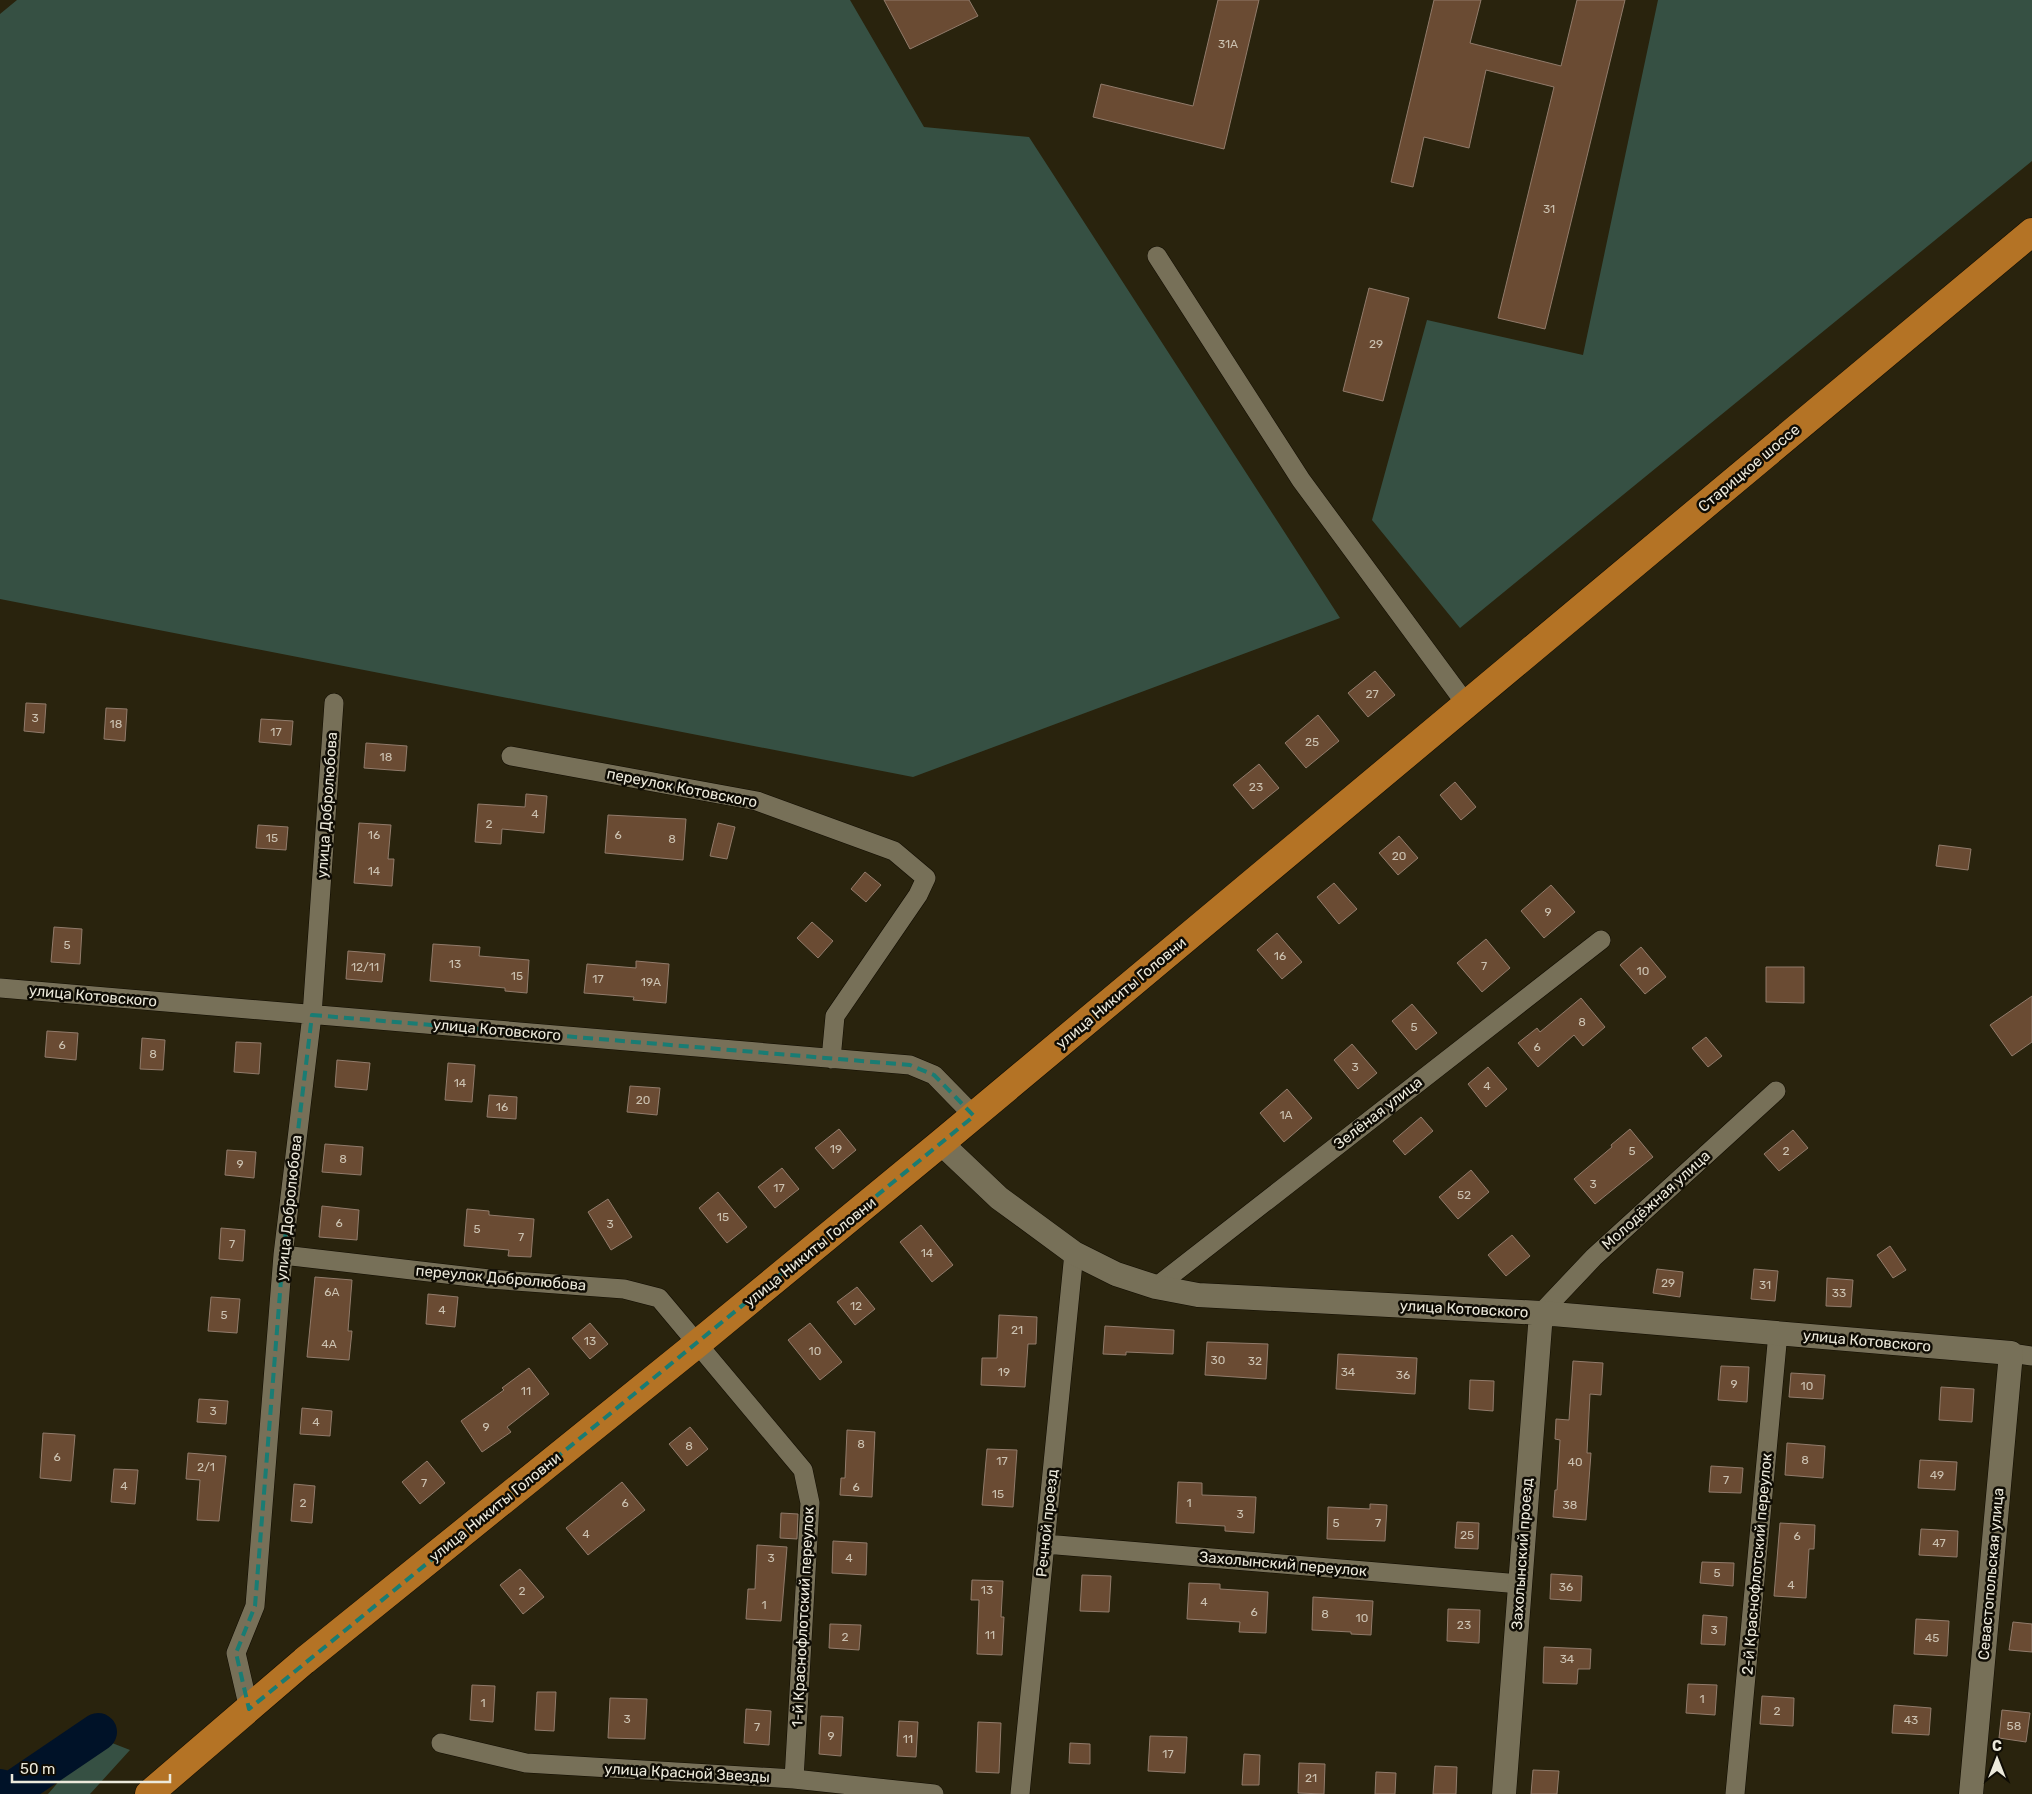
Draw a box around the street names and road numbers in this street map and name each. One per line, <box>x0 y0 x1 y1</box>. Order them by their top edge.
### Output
street label: Старицкое шоссе <box>1695 420 1803 516</box>
street label: улица Добролюбова <box>313 731 341 879</box>
street label: переулок Котовского <box>605 765 759 811</box>
street label: улица Никиты Головни <box>1052 933 1190 1053</box>
street label: улица Котовского <box>28 981 158 1011</box>
street label: улица Котовского <box>432 1015 562 1045</box>
street label: Зелёная улица <box>1330 1073 1426 1153</box>
street label: улица Добролюбова <box>272 1134 306 1282</box>
street label: Молодёжная улица <box>1598 1147 1714 1253</box>
street label: улица Никиты Головни <box>741 1193 879 1311</box>
street label: переулок Добролюбова <box>415 1262 587 1294</box>
street label: улица Котовского <box>1399 1297 1529 1321</box>
street label: улица Котовского <box>1802 1326 1932 1356</box>
street label: улица Никиты Головни <box>426 1448 564 1566</box>
street label: 2-й Краснофлотский переулок <box>1738 1452 1776 1676</box>
street label: Речной проезд <box>1032 1468 1062 1578</box>
street label: Захолынский проезд <box>1508 1477 1536 1631</box>
street label: Севастопольская улица <box>1975 1487 2007 1661</box>
street label: 1-й Краснофлотский переулок <box>788 1506 818 1728</box>
street label: Захолынский переулок <box>1198 1548 1368 1580</box>
street label: улица Красной Звезды <box>604 1760 770 1786</box>

